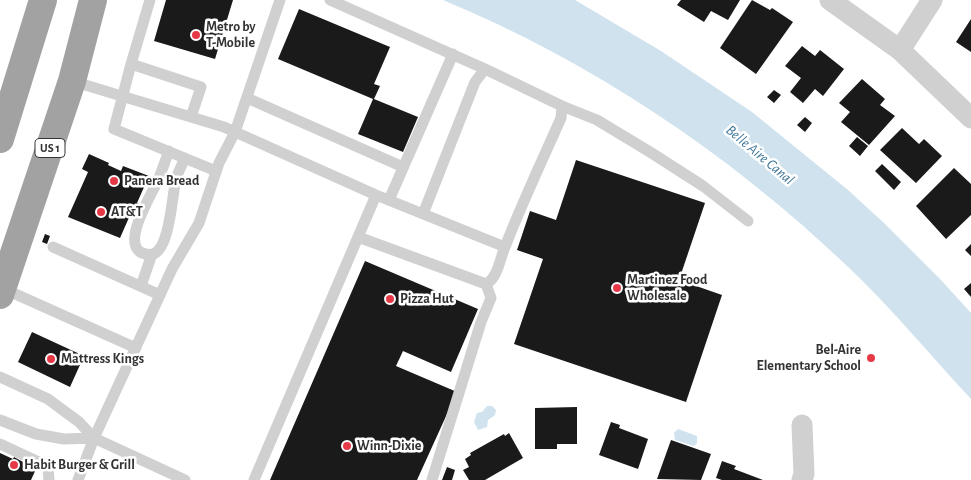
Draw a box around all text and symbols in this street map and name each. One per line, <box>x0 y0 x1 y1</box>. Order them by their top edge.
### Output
place label: Metro by T-Mobile <box>206 19 256 52</box>
marker: Metro by T-Mobile <box>190 29 202 41</box>
water label: Belle Aire Canal <box>722 121 798 189</box>
road number: US 1 <box>35 138 65 158</box>
place label: Panera Bread <box>124 173 199 189</box>
marker: Panera Bread <box>108 175 120 187</box>
place label: AT&T <box>111 204 143 220</box>
marker: AT&T <box>95 206 107 218</box>
place label: Martinez Food Wholesale <box>627 272 707 304</box>
marker: Martinez Food Wholesale <box>611 282 623 294</box>
place label: Pizza Hut <box>400 291 454 307</box>
marker: Pizza Hut <box>384 293 396 305</box>
place label: Bel-Aire Elementary School <box>756 342 861 374</box>
place label: Mattress Kings <box>61 351 144 367</box>
marker: Bel-Aire Elementary School <box>865 352 877 364</box>
marker: Mattress Kings <box>45 353 57 365</box>
place label: Winn-Dixie <box>357 438 421 454</box>
marker: Winn-Dixie <box>341 440 353 452</box>
place label: Habit Burger & Grill <box>24 457 135 473</box>
marker: Habit Burger & Grill <box>8 459 20 471</box>

